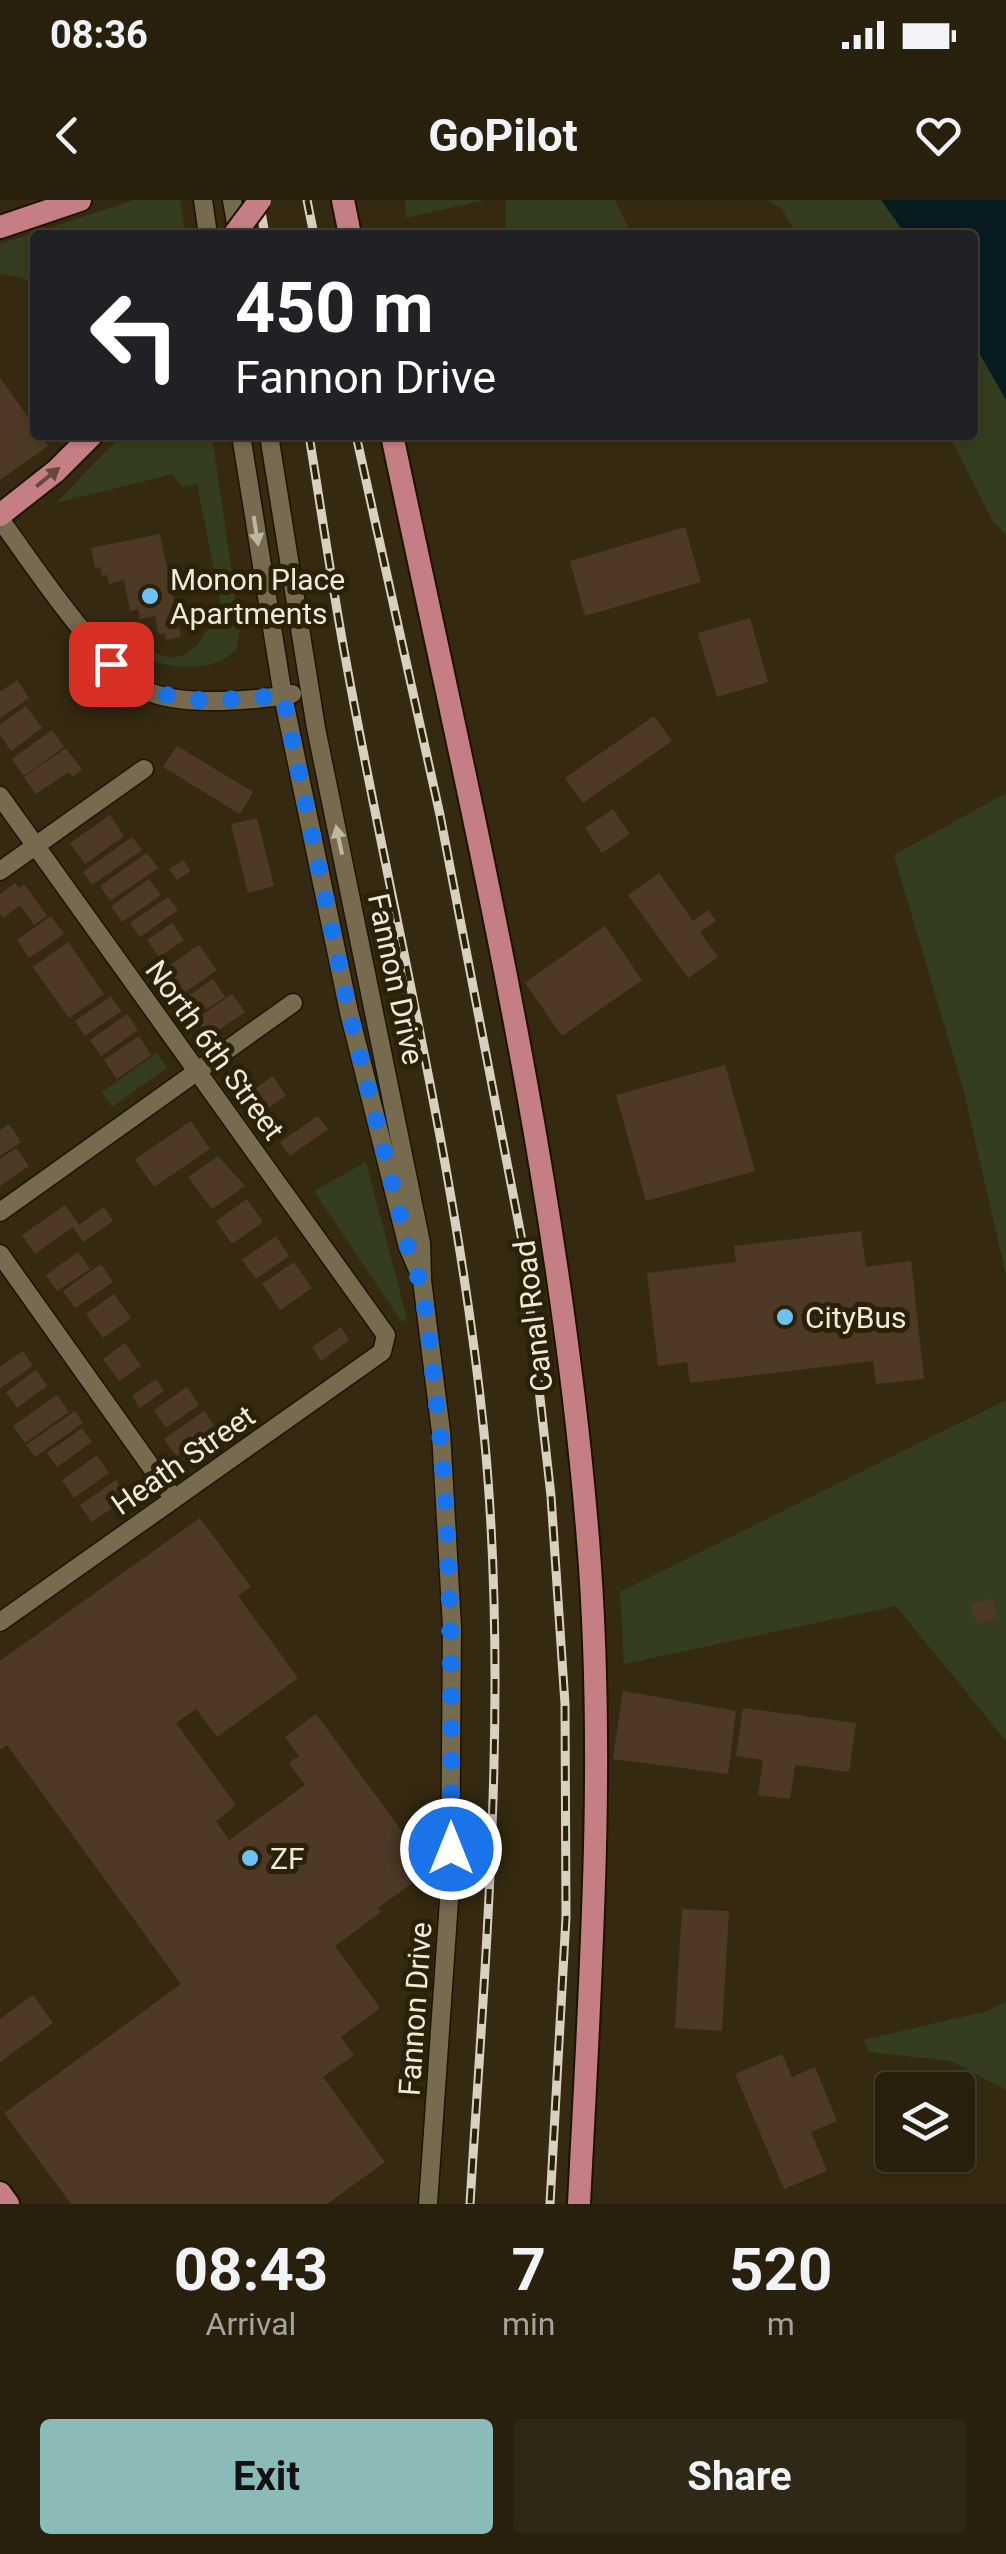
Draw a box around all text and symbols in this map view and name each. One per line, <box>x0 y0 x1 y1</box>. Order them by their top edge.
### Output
text: 08:36 <box>50 13 148 57</box>
icon: back <box>40 108 95 163</box>
icon: heart <box>911 108 966 163</box>
text: GoPilot <box>428 109 578 162</box>
text: 450 m <box>235 267 434 349</box>
icon: left <box>70 270 200 400</box>
text: Fannon Drive <box>235 351 496 404</box>
one-way arrow <box>35 467 61 488</box>
one-way arrow <box>249 516 264 548</box>
place label: Monon Place Apartments <box>170 562 345 631</box>
marker: Monon Place Apartments <box>139 585 161 607</box>
pin <box>69 622 154 707</box>
icon: arrive <box>84 637 139 692</box>
one-way arrow <box>331 824 347 855</box>
street label: Fannon Drive <box>361 890 431 1068</box>
street label: North 6th Street <box>138 954 292 1146</box>
street label: Canal Road <box>506 1238 560 1394</box>
place label: CityBus <box>805 1300 907 1335</box>
marker: CityBus <box>774 1306 796 1328</box>
street label: Heath Street <box>105 1398 261 1522</box>
position arrow <box>399 1797 503 1901</box>
place label: ZF <box>270 1841 305 1876</box>
marker: ZF <box>239 1847 261 1869</box>
street label: Fannon Drive <box>391 1921 439 2097</box>
map controls <box>875 2072 975 2172</box>
button: layers <box>875 2072 975 2172</box>
text: 08:43 <box>174 2234 328 2305</box>
text: 7 <box>511 2234 546 2305</box>
text: 520 <box>729 2234 832 2305</box>
text: Arrival <box>206 2305 296 2343</box>
text: min <box>502 2305 555 2343</box>
text: m <box>767 2305 795 2343</box>
button: Exit <box>40 2419 493 2534</box>
button: Share <box>513 2419 966 2534</box>

